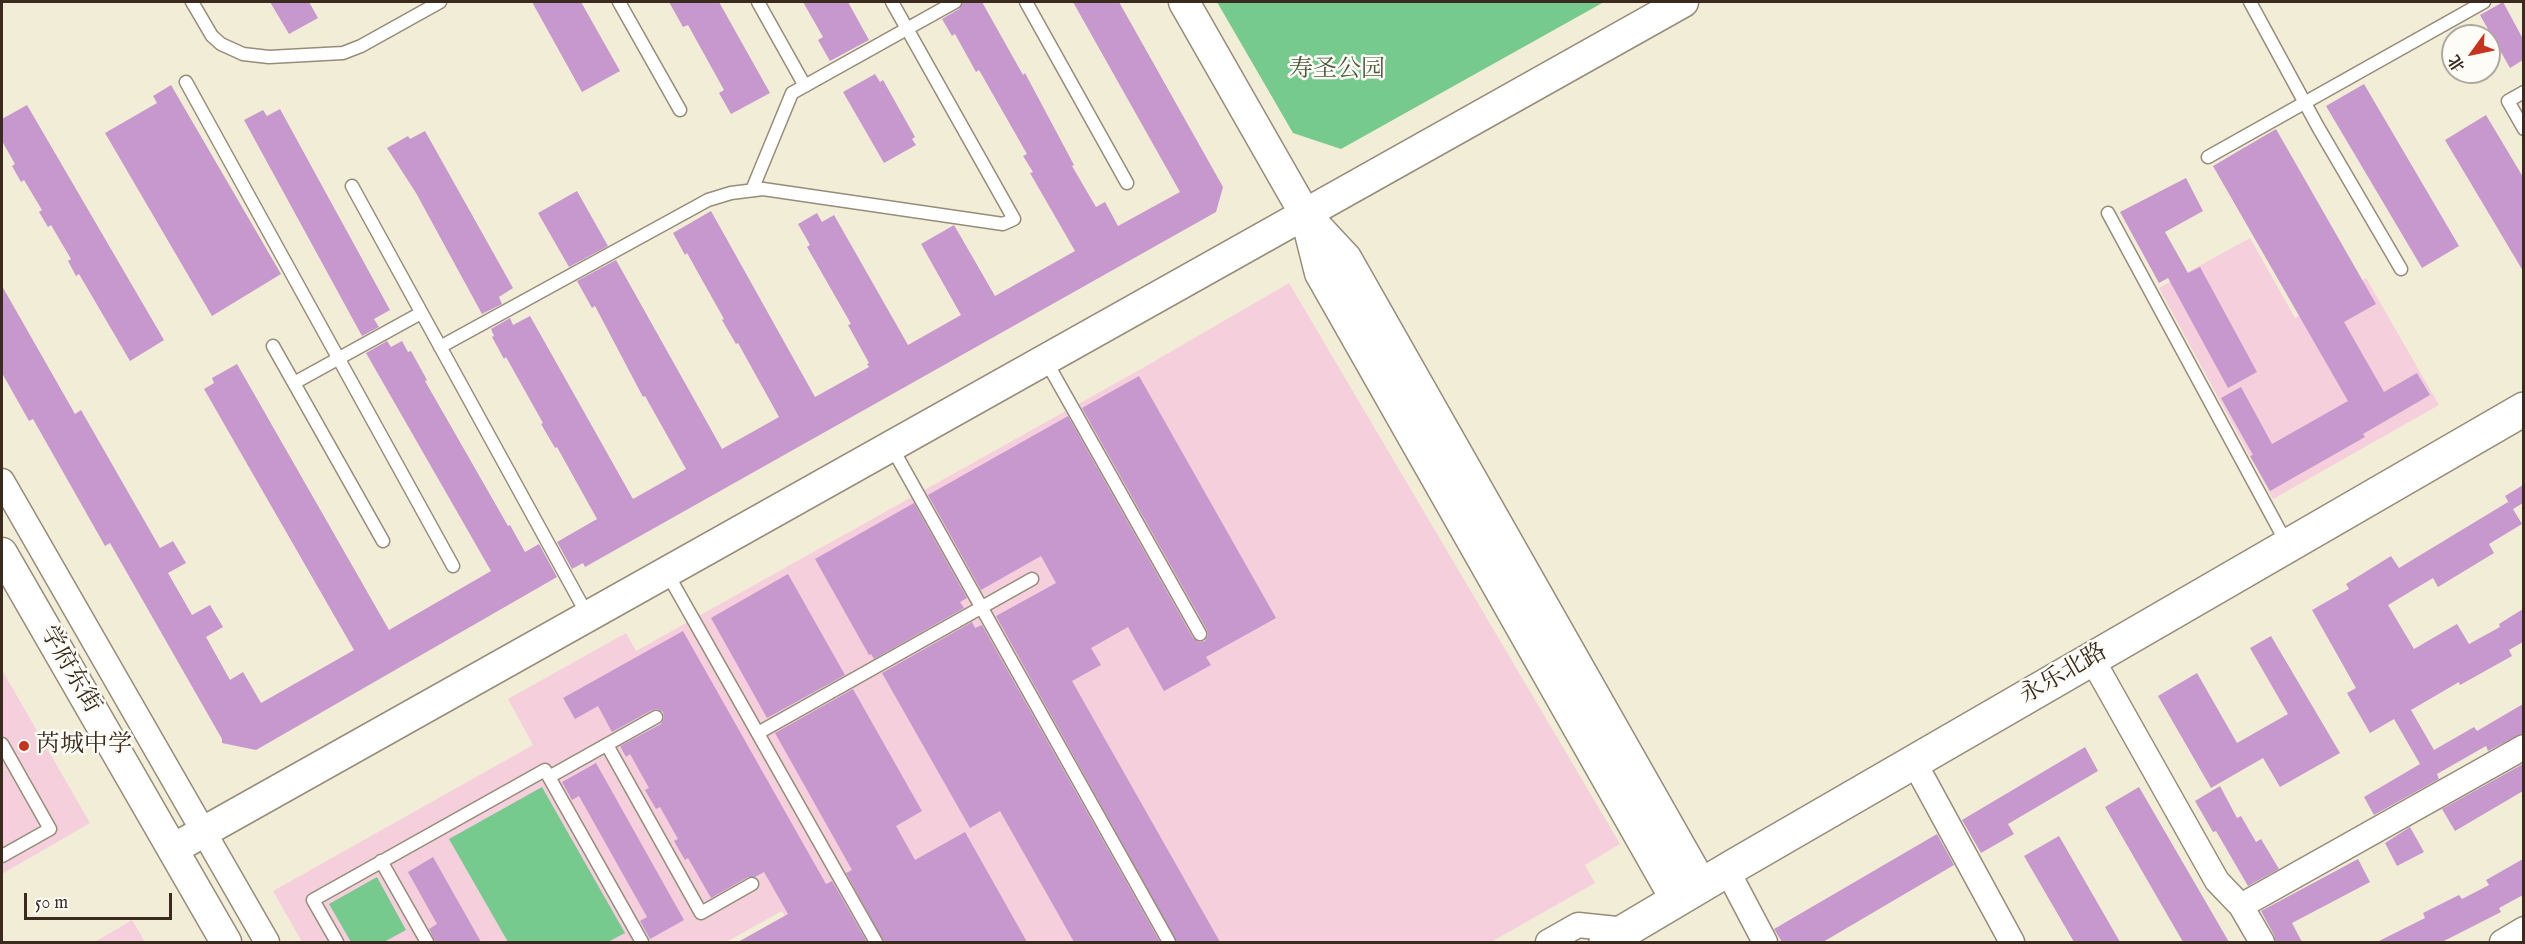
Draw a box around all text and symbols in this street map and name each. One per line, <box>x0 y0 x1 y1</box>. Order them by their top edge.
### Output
north arrow <box>2441 24 2501 84</box>
text: 北 <box>2445 51 2470 75</box>
park label: 寿圣公园 <box>1289 57 1385 85</box>
street label: 学府东街 <box>33 621 105 719</box>
street label: 永乐北路 <box>2015 639 2113 711</box>
place label: 芮城中学 <box>36 732 132 760</box>
marker: 芮城中学 <box>17 739 31 753</box>
scale bar <box>27 881 176 919</box>
text: 50 m <box>35 892 68 915</box>

